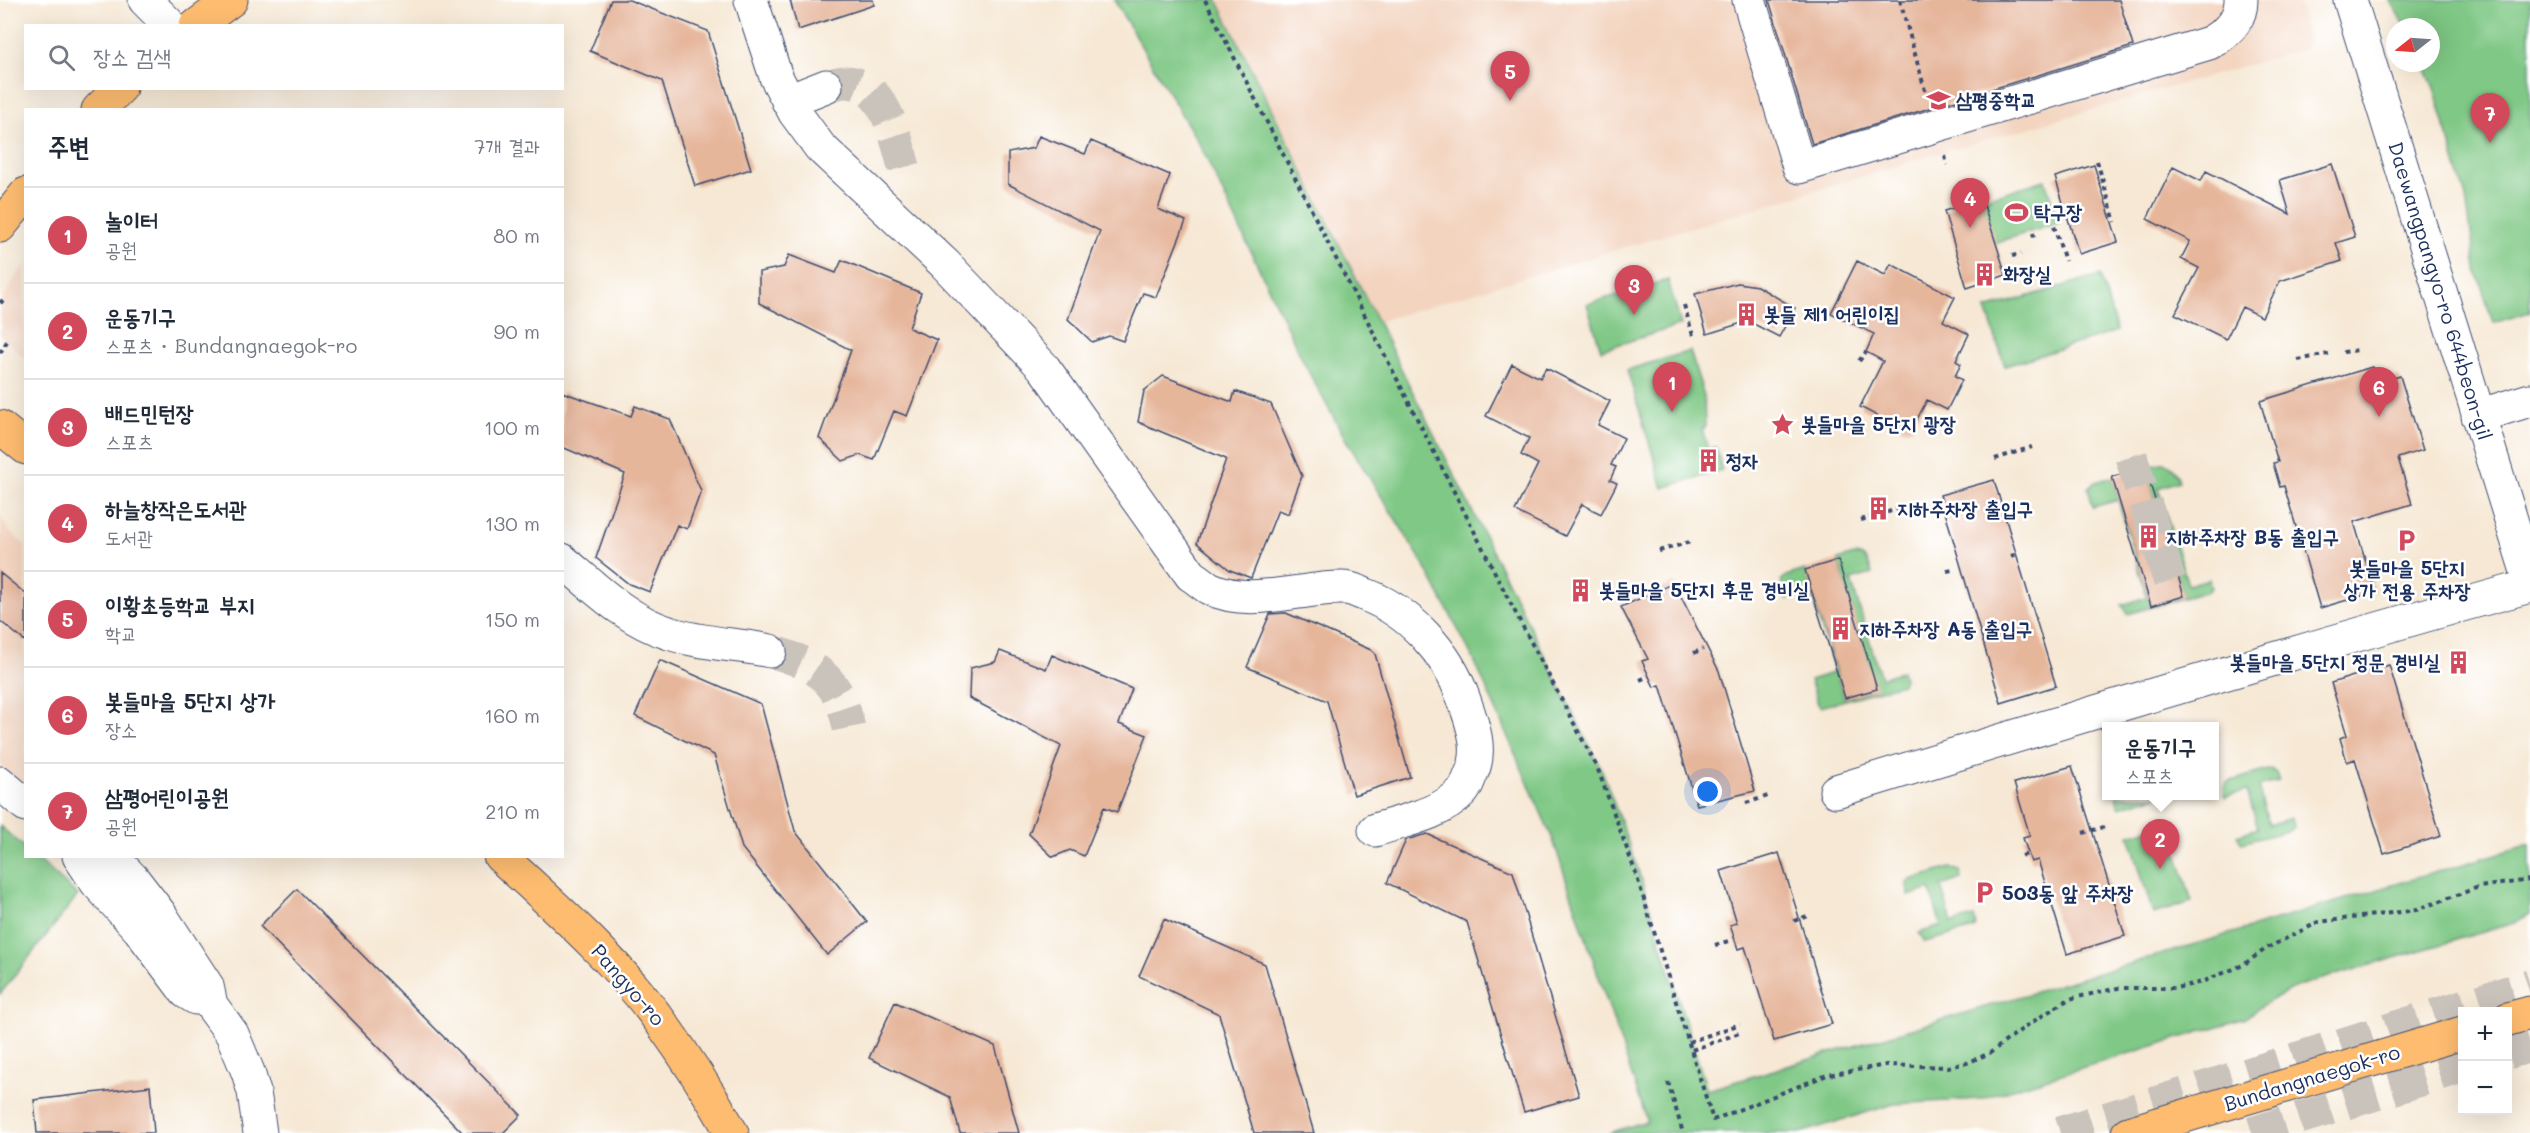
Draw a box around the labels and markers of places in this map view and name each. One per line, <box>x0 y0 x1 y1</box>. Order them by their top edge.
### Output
pin: 5 <box>1490 51 1530 101</box>
place label: 삼평중학교 <box>1956 86 2036 112</box>
school or university icon: 삼평중학교 <box>1925 87 1951 113</box>
pin: 7 <box>2470 94 2510 143</box>
pin: 4 <box>1950 178 1990 228</box>
place label: 탁구장 <box>2034 198 2082 224</box>
sports icon: 탁구장 <box>2003 199 2029 225</box>
place label: 화장실 <box>2003 260 2052 286</box>
building icon: 화장실 <box>1972 261 1998 287</box>
pin: 3 <box>1614 266 1654 315</box>
place label: 봇들 제1 어린이집 <box>1764 300 1900 326</box>
building icon: 봇들 제1 어린이집 <box>1733 301 1759 327</box>
pin: 1 <box>1652 362 1692 412</box>
pin: 6 <box>2360 368 2398 417</box>
place label: 봇들마을 5단지 광장 <box>1801 410 1956 436</box>
place icon: 봇들마을 5단지 광장 <box>1770 411 1796 437</box>
place label: 정자 <box>1726 447 1758 473</box>
building icon: 정자 <box>1695 448 1721 474</box>
place label: 지하주차장 출입구 <box>1897 495 2033 521</box>
building icon: 지하주차장 출입구 <box>1866 496 1892 522</box>
place label: 지하주차장 B동 출입구 <box>2166 523 2339 549</box>
building icon: 지하주차장 B동 출입구 <box>2135 524 2161 550</box>
parking icon: 봇들마을 5단지 상가 전용 주차장 <box>2394 528 2420 554</box>
place label: 봇들마을 5단지 상가 전용 주차장 <box>2343 554 2471 603</box>
place label: 봇들마을 5단지 후문 경비실 <box>1599 576 1810 602</box>
building icon: 봇들마을 5단지 후문 경비실 <box>1568 577 1594 603</box>
place label: 지하주차장 A동 출입구 <box>1859 615 2032 641</box>
building icon: 지하주차장 A동 출입구 <box>1828 616 1854 642</box>
place label: 봇들마을 5단지 정문 경비실 <box>2230 648 2441 674</box>
building icon: 봇들마을 5단지 정문 경비실 <box>2445 649 2471 675</box>
pin: 2 <box>2140 820 2180 869</box>
place label: 503동 앞 주차장 <box>2002 879 2133 905</box>
parking icon: 503동 앞 주차장 <box>1971 880 1997 906</box>

